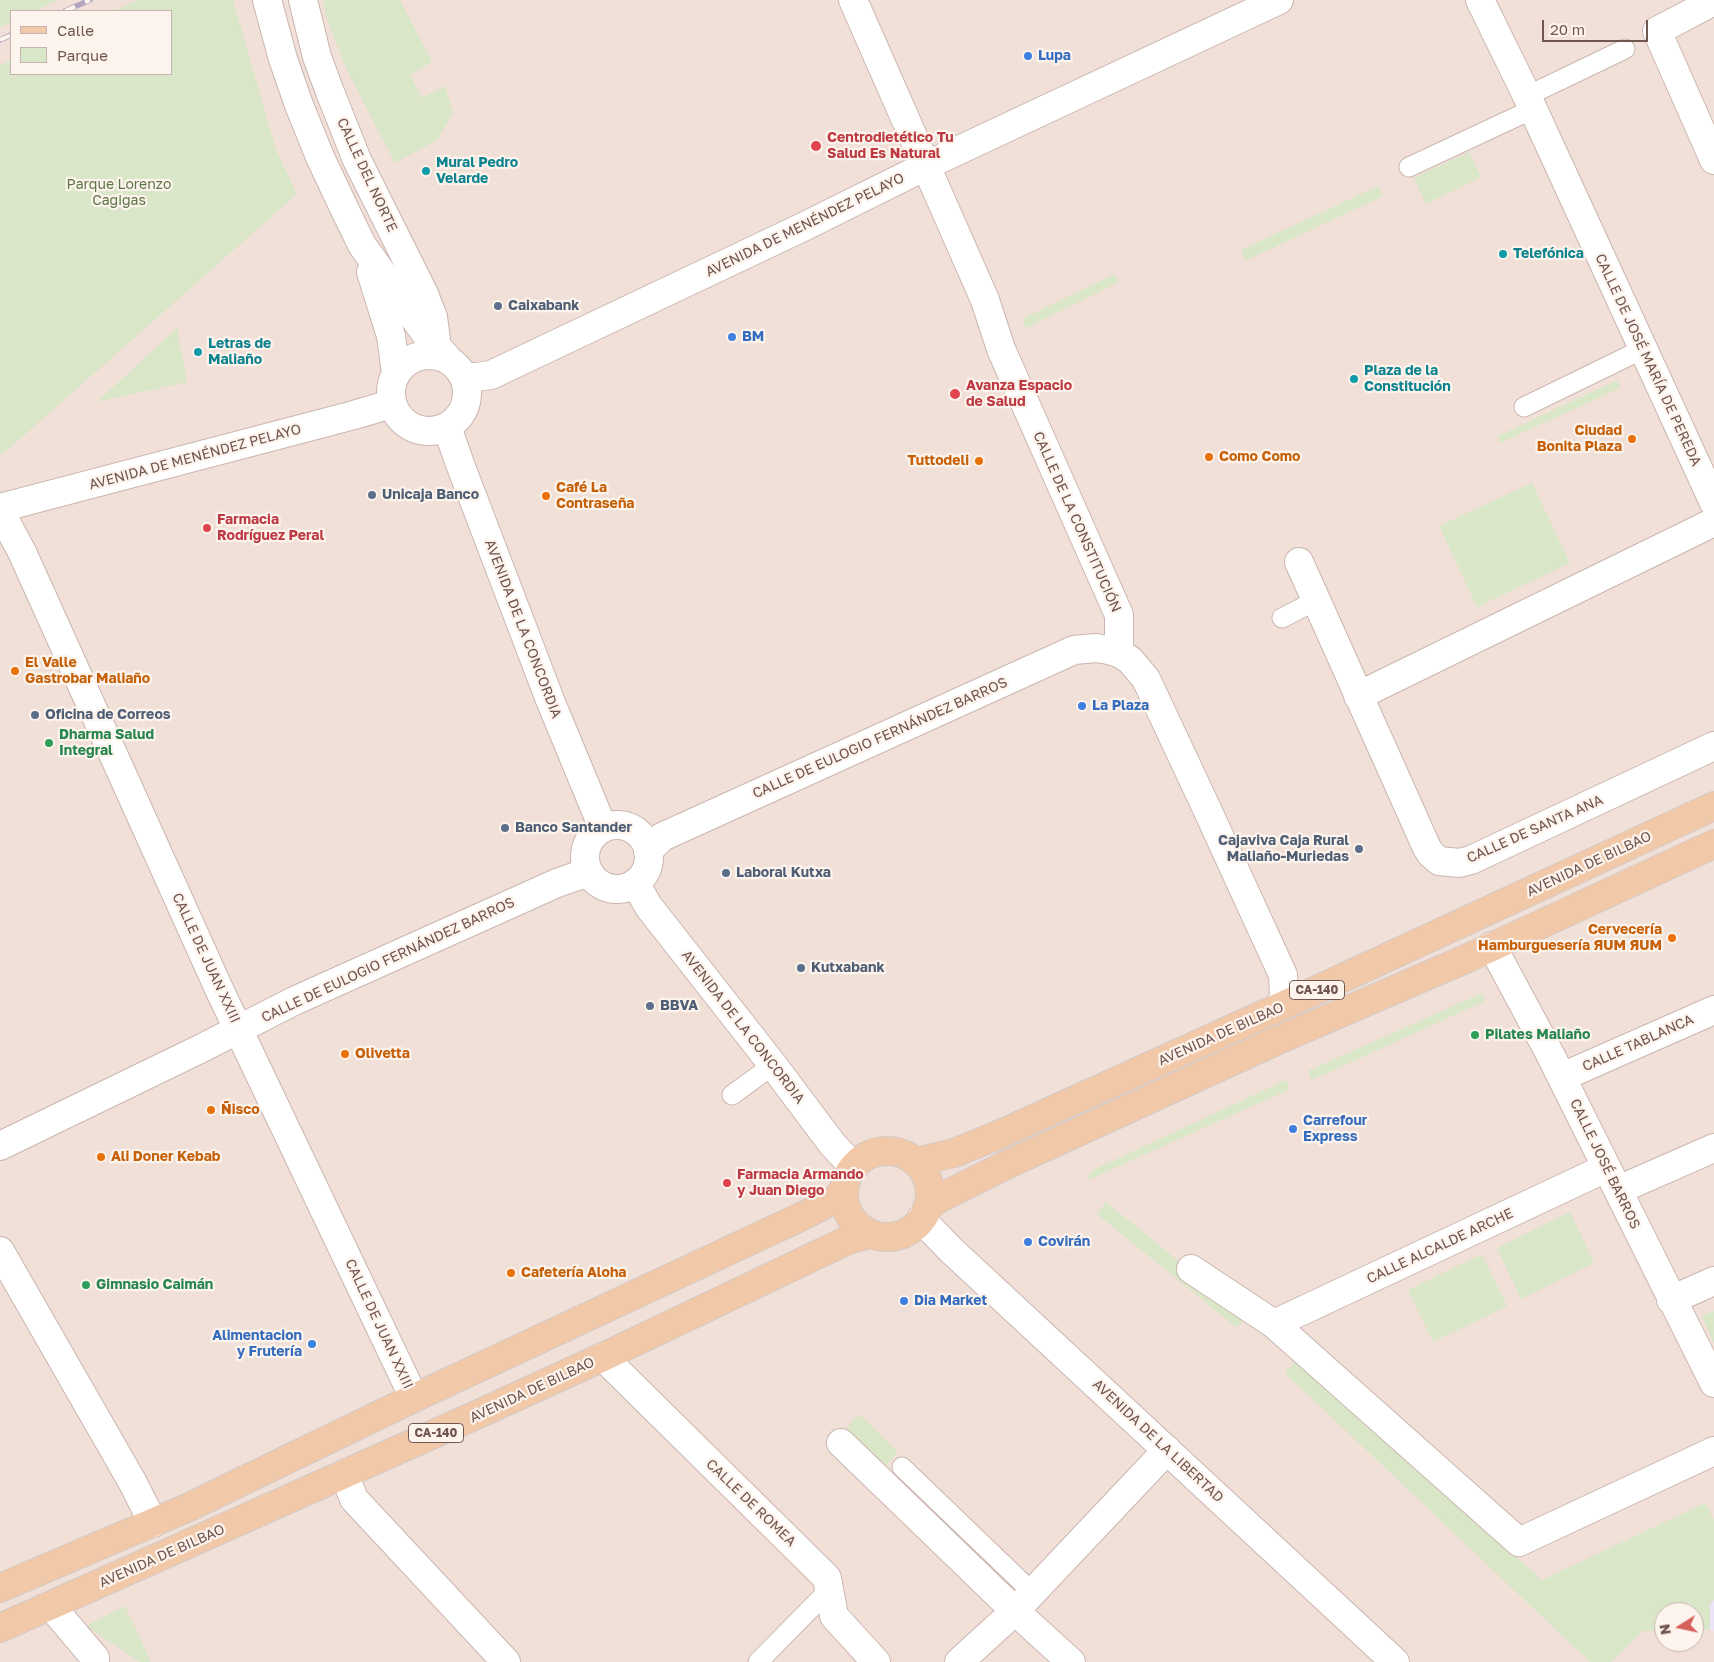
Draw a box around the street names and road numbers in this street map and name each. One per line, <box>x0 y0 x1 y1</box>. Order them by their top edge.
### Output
street label: CALLE DEL NORTE <box>333 115 401 235</box>
street label: AVENIDA DE MENÉNDEZ PELAYO <box>703 169 907 281</box>
street label: CALLE DE JOSÉ MARÍA DE PEREDA <box>1591 251 1705 469</box>
street label: AVENIDA DE MENÉNDEZ PELAYO <box>87 421 303 493</box>
street label: CALLE DE LA CONSTITUCIÓN <box>1029 429 1125 615</box>
street label: AVENIDA DE LA CONCORDIA <box>481 537 565 721</box>
street label: CALLE DE EULOGIO FERNÁNDEZ BARROS <box>750 674 1010 802</box>
street label: CALLE DE SANTA ANA <box>1464 791 1606 867</box>
street label: AVENIDA DE BILBAO <box>1524 828 1654 900</box>
street label: CALLE DE JUAN XXIII <box>169 890 243 1026</box>
street label: CALLE DE EULOGIO FERNÁNDEZ BARROS <box>259 894 517 1026</box>
street label: AVENIDA DE LA CONCORDIA <box>678 947 808 1107</box>
road number: CA-140 <box>1290 980 1344 1000</box>
street label: AVENIDA DE BILBAO <box>1156 999 1286 1069</box>
street label: CALLE TABLANCA <box>1580 1011 1696 1075</box>
street label: CALLE JOSÉ BARROS <box>1566 1096 1644 1232</box>
street label: CALLE ALCALDE ARCHE <box>1364 1205 1516 1287</box>
street label: CALLE DE JUAN XXIII <box>342 1256 416 1392</box>
street label: AVENIDA DE BILBAO <box>467 1354 597 1426</box>
street label: AVENIDA DE LA LIBERTAD <box>1089 1376 1227 1506</box>
road number: CA-140 <box>408 1424 464 1442</box>
street label: CALLE DE ROMEA <box>703 1456 799 1550</box>
street label: AVENIDA DE BILBAO <box>97 1521 227 1591</box>

